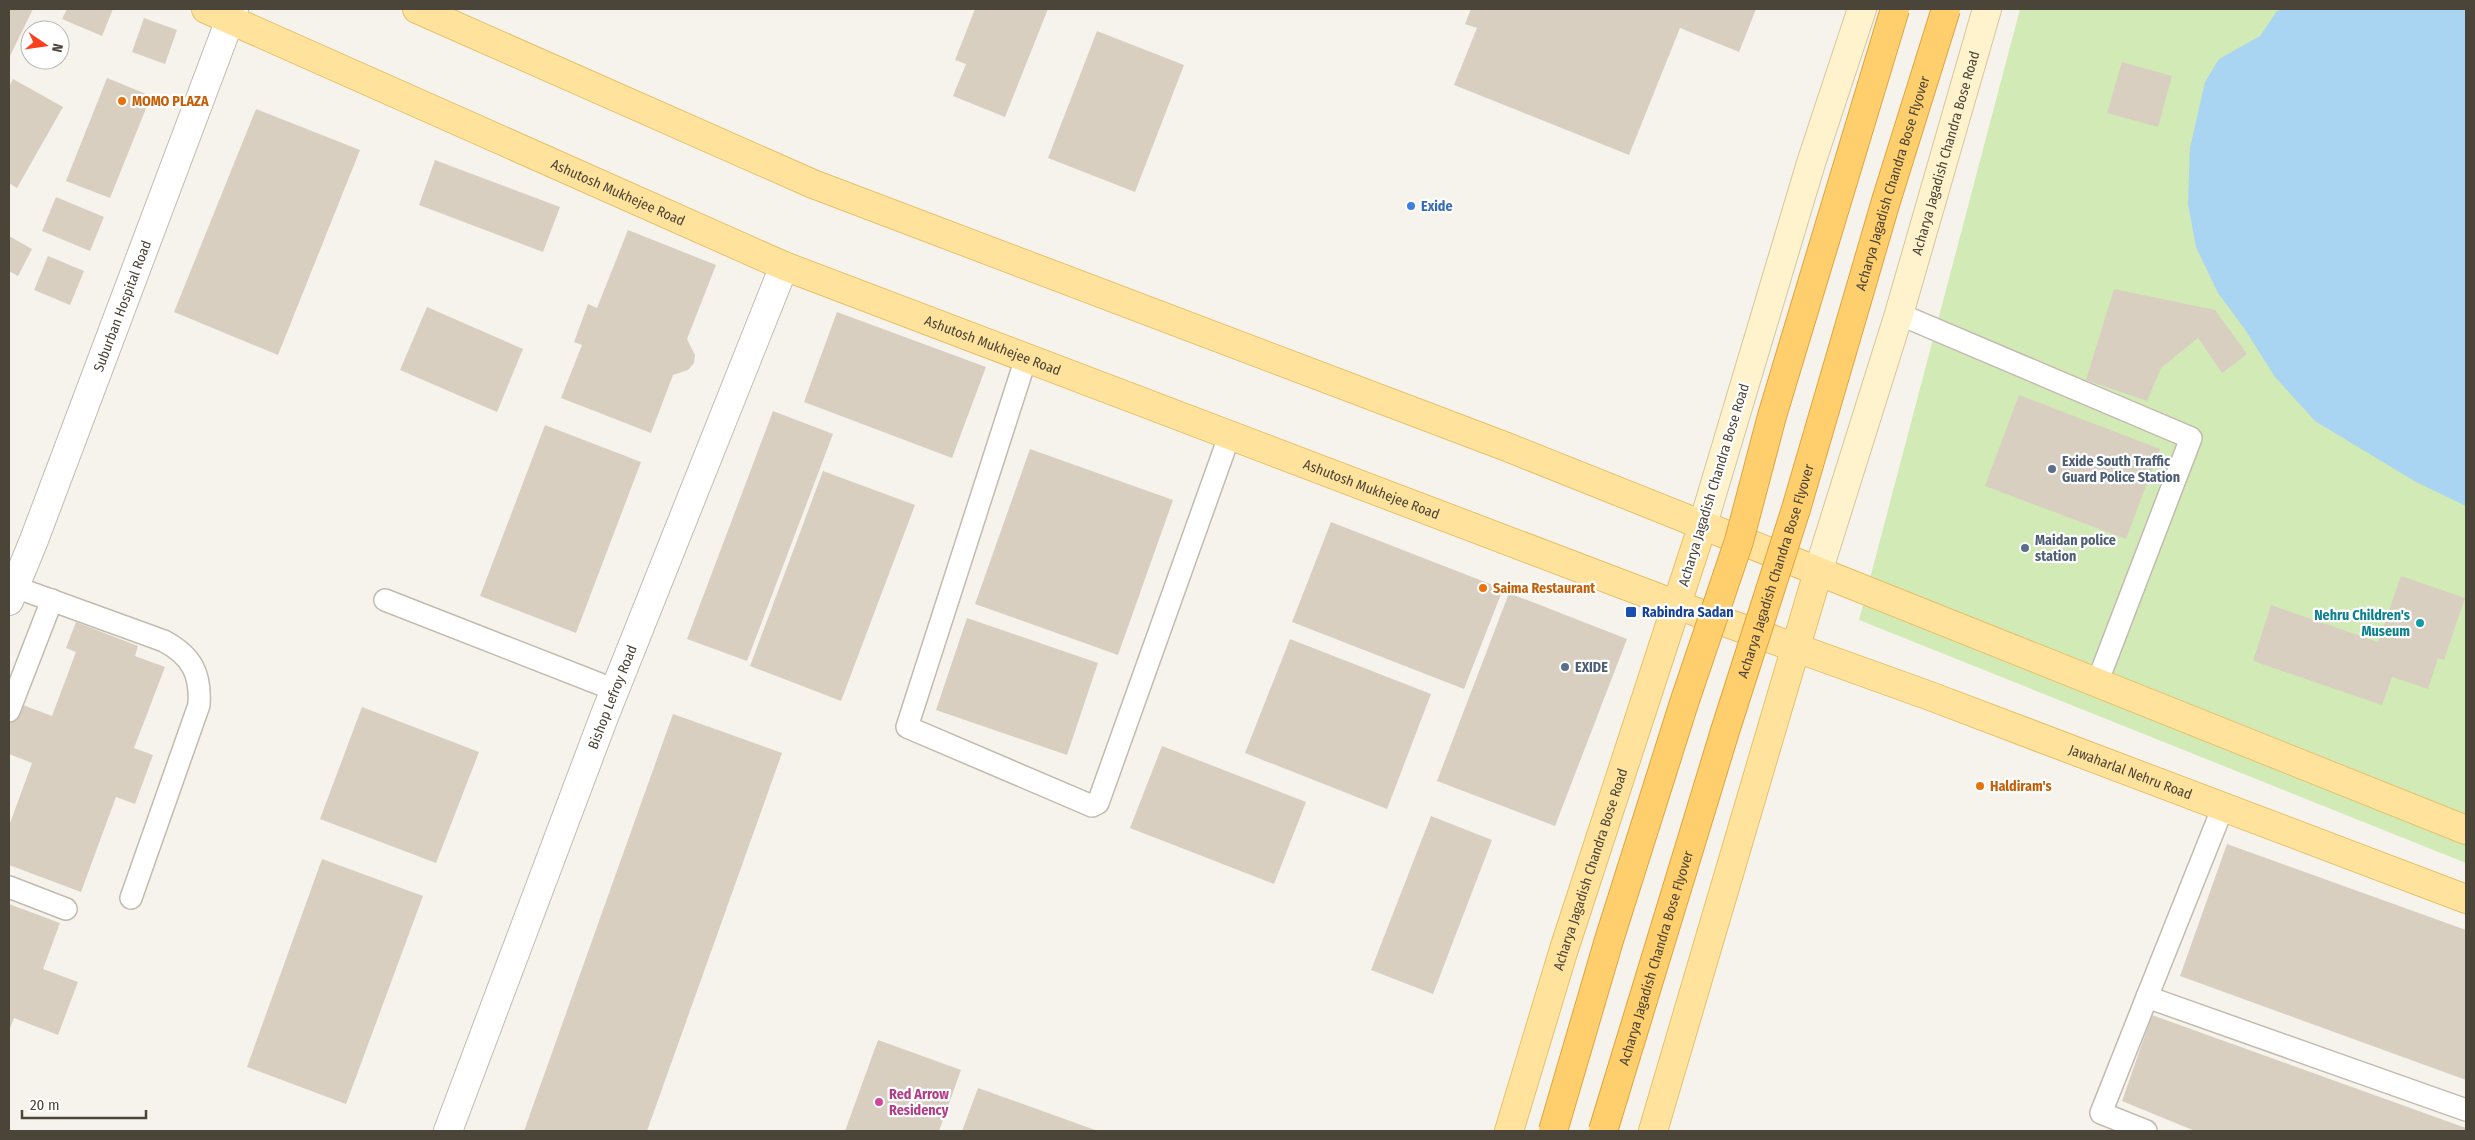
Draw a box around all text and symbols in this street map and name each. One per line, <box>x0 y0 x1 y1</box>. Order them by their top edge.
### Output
north arrow <box>20 20 70 70</box>
text: N <box>48 42 66 54</box>
street label: Acharya Jagadish Chandra Bose Road <box>1908 49 1983 257</box>
street label: Acharya Jagadish Chandra Bose Flyover <box>1852 74 1933 292</box>
place label: MOMO PLAZA <box>132 93 209 110</box>
marker: MOMO PLAZA <box>116 95 128 107</box>
street label: Ashutosh Mukhejee Road <box>549 155 688 229</box>
place label: Exide <box>1421 198 1453 215</box>
marker: Exide <box>1405 200 1417 212</box>
street label: Suburban Hospital Road <box>90 238 155 374</box>
street label: Ashutosh Mukhejee Road <box>922 312 1063 379</box>
street label: Acharya Jagadish Chandra Bose Road <box>1675 382 1753 588</box>
place label: Exide South Traffic Guard Police Station <box>2062 453 2180 486</box>
street label: Ashutosh Mukhejee Road <box>1301 455 1442 523</box>
street label: Acharya Jagadish Chandra Bose Flyover <box>1734 462 1817 680</box>
marker: Exide South Traffic Guard Police Station <box>2046 463 2058 475</box>
place label: Maidan police station <box>2035 532 2116 565</box>
marker: Maidan police station <box>2019 542 2031 554</box>
place label: Saima Restaurant <box>1493 580 1596 597</box>
marker: Saima Restaurant <box>1477 582 1489 594</box>
place label: Rabindra Sadan <box>1642 604 1734 621</box>
marker: Rabindra Sadan <box>1624 605 1638 619</box>
place label: Nehru Children's Museum <box>2314 607 2410 640</box>
marker: Nehru Children's Museum <box>2414 617 2426 629</box>
street label: Bishop Lefroy Road <box>584 643 640 751</box>
place label: EXIDE <box>1575 659 1608 676</box>
marker: EXIDE <box>1559 661 1571 673</box>
street label: Jawaharlal Nehru Road <box>2066 741 2194 803</box>
street label: Acharya Jagadish Chandra Bose Road <box>1550 766 1631 972</box>
place label: Haldiram's <box>1990 778 2052 795</box>
marker: Haldiram's <box>1974 780 1986 792</box>
street label: Acharya Jagadish Chandra Bose Flyover <box>1615 848 1697 1067</box>
place label: Red Arrow Residency <box>889 1086 949 1119</box>
scale bar <box>22 1088 146 1120</box>
text: 20 m <box>30 1096 60 1114</box>
marker: Red Arrow Residency <box>873 1096 885 1108</box>

